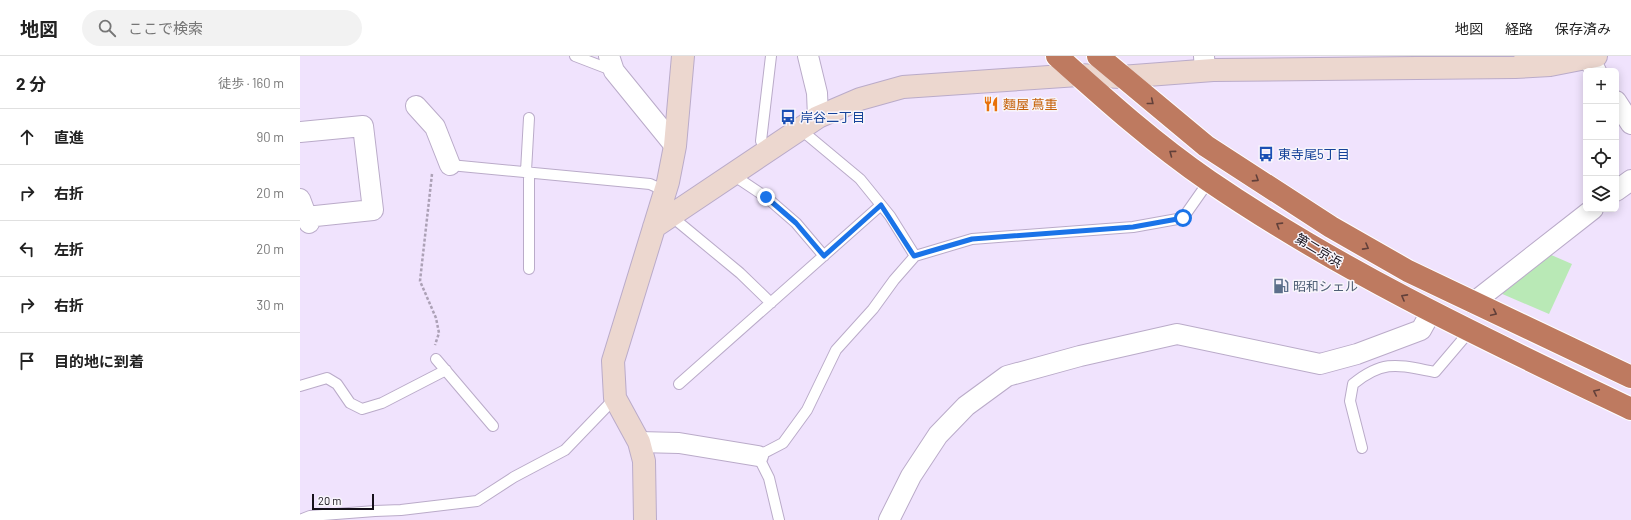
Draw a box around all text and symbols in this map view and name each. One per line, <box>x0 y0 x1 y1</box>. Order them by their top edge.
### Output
search box <box>82 10 362 46</box>
text: 地図 <box>20 17 58 40</box>
icon: search <box>96 17 118 39</box>
text: ここで検索 <box>128 19 203 37</box>
text: 地図 <box>1455 20 1483 37</box>
text: 経路 <box>1505 20 1533 37</box>
text: 保存済み <box>1555 20 1611 37</box>
map controls <box>1583 68 1619 212</box>
button: + <box>1583 68 1619 104</box>
text: 2 分 <box>16 73 46 93</box>
text: 徒歩 · 160 m <box>218 75 284 91</box>
restaurant icon: 麵屋 蔦重 <box>982 95 1000 113</box>
place label: 麵屋 蔦重 <box>1003 96 1058 112</box>
one-way arrow <box>1147 97 1154 104</box>
button: − <box>1583 104 1619 140</box>
bus stop icon: 岸谷二丁目 <box>779 108 797 126</box>
place label: 岸谷二丁目 <box>800 109 865 125</box>
icon: ahead <box>16 126 38 148</box>
text: 直進 <box>54 128 84 146</box>
text: 90 m <box>257 129 284 145</box>
button: locate <box>1583 140 1619 176</box>
bus stop icon: 東寺尾5丁目 <box>1257 145 1275 163</box>
place label: 東寺尾5丁目 <box>1278 146 1350 162</box>
one-way arrow <box>1169 150 1176 157</box>
one-way arrow <box>1252 174 1259 182</box>
button: layers <box>1583 176 1619 212</box>
icon: right <box>16 182 38 204</box>
text: 右折 <box>54 184 84 202</box>
text: 20 m <box>256 185 284 201</box>
route end <box>757 188 775 206</box>
route start <box>1174 209 1192 227</box>
one-way arrow <box>1276 223 1283 230</box>
street label: 第二京浜 <box>1293 230 1345 270</box>
icon: left <box>16 238 38 260</box>
text: 左折 <box>54 240 84 258</box>
text: 20 m <box>256 241 284 257</box>
one-way arrow <box>1362 243 1369 250</box>
fuel station icon: 昭和シェル <box>1272 277 1290 295</box>
place label: 昭和シェル <box>1293 278 1358 294</box>
icon: right <box>16 294 38 316</box>
one-way arrow <box>1401 295 1408 302</box>
text: 右折 <box>54 296 84 314</box>
text: 30 m <box>257 297 284 313</box>
one-way arrow <box>1490 308 1498 316</box>
icon: arrive <box>16 350 38 372</box>
text: 目的地に到着 <box>54 352 144 370</box>
one-way arrow <box>1592 389 1600 397</box>
scale bar <box>312 492 374 511</box>
text: 20 m <box>318 494 341 507</box>

